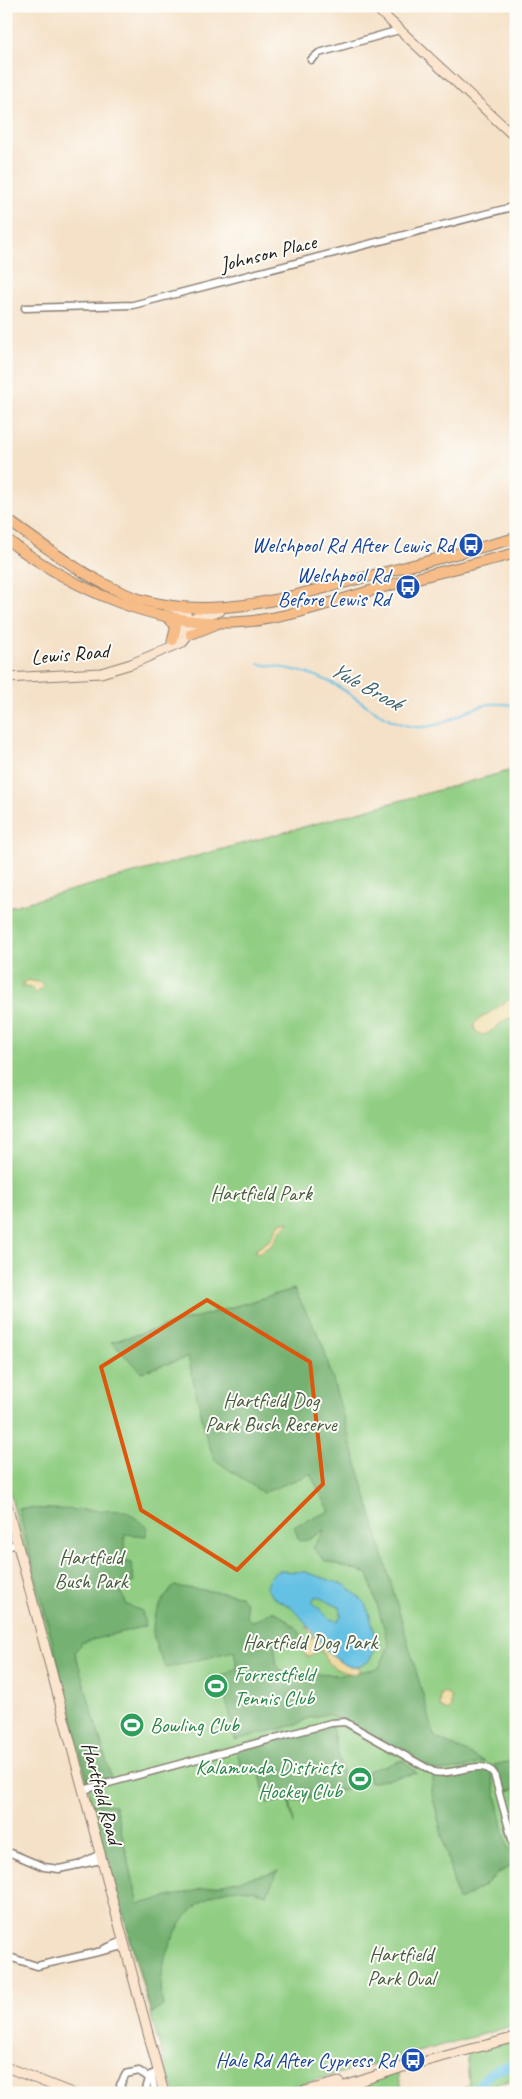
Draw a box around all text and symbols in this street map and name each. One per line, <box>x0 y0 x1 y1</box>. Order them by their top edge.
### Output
street label: Johnson Place <box>216 228 321 278</box>
place label: Welshpool Rd After Lewis Rd <box>252 532 458 558</box>
bus stop icon: Welshpool Rd After Lewis Rd <box>458 532 484 558</box>
place label: Welshpool Rd Before Lewis Rd <box>278 562 394 612</box>
bus stop icon: Welshpool Rd Before Lewis Rd <box>395 574 421 600</box>
street label: Lewis Road <box>30 637 113 670</box>
water label: Yule Brook <box>326 655 410 719</box>
park label: Hartfield Park <box>210 1180 313 1206</box>
park label: Hartfield Dog Park Bush Reserve <box>205 1387 338 1437</box>
park label: Hartfield Bush Park <box>55 1544 130 1594</box>
park label: Hartfield Dog Park <box>243 1629 380 1655</box>
place label: Forrestfield Tennis Club <box>234 1661 318 1711</box>
sports icon: Forrestfield Tennis Club <box>203 1673 229 1699</box>
sports icon: Bowling Club <box>119 1712 145 1738</box>
place label: Bowling Club <box>150 1712 241 1738</box>
street label: Hartfield Road <box>76 1739 129 1851</box>
place label: Kalamunda Districts Hockey Club <box>196 1754 344 1804</box>
sports icon: Kalamunda Districts Hockey Club <box>347 1766 373 1792</box>
park label: Hartfield Park Oval <box>367 1941 438 1991</box>
place label: Hale Rd After Cypress Rd <box>215 2047 399 2073</box>
bus stop icon: Hale Rd After Cypress Rd <box>400 2047 426 2073</box>

